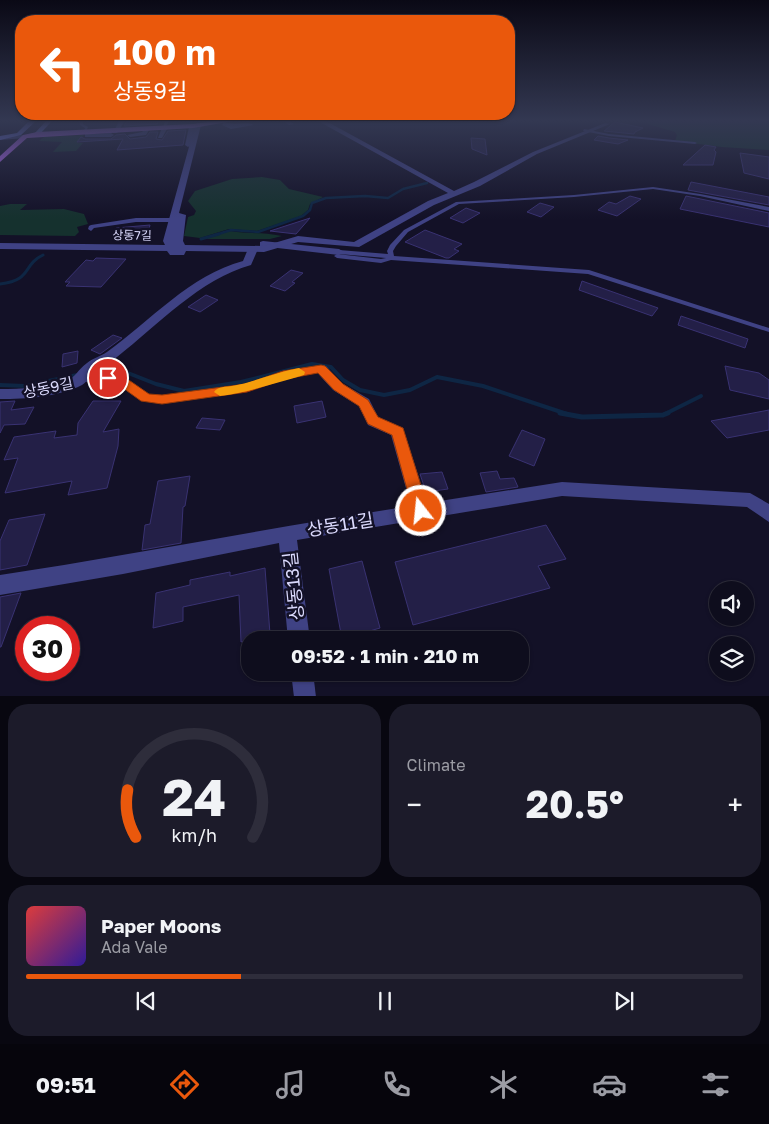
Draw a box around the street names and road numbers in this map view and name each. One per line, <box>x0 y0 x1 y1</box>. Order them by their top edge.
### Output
street label: 상동7길 <box>112 227 152 243</box>
street label: 상동9길 <box>21 373 75 401</box>
street label: 상동11길 <box>305 508 375 540</box>
street label: 상동13길 <box>278 551 308 621</box>

